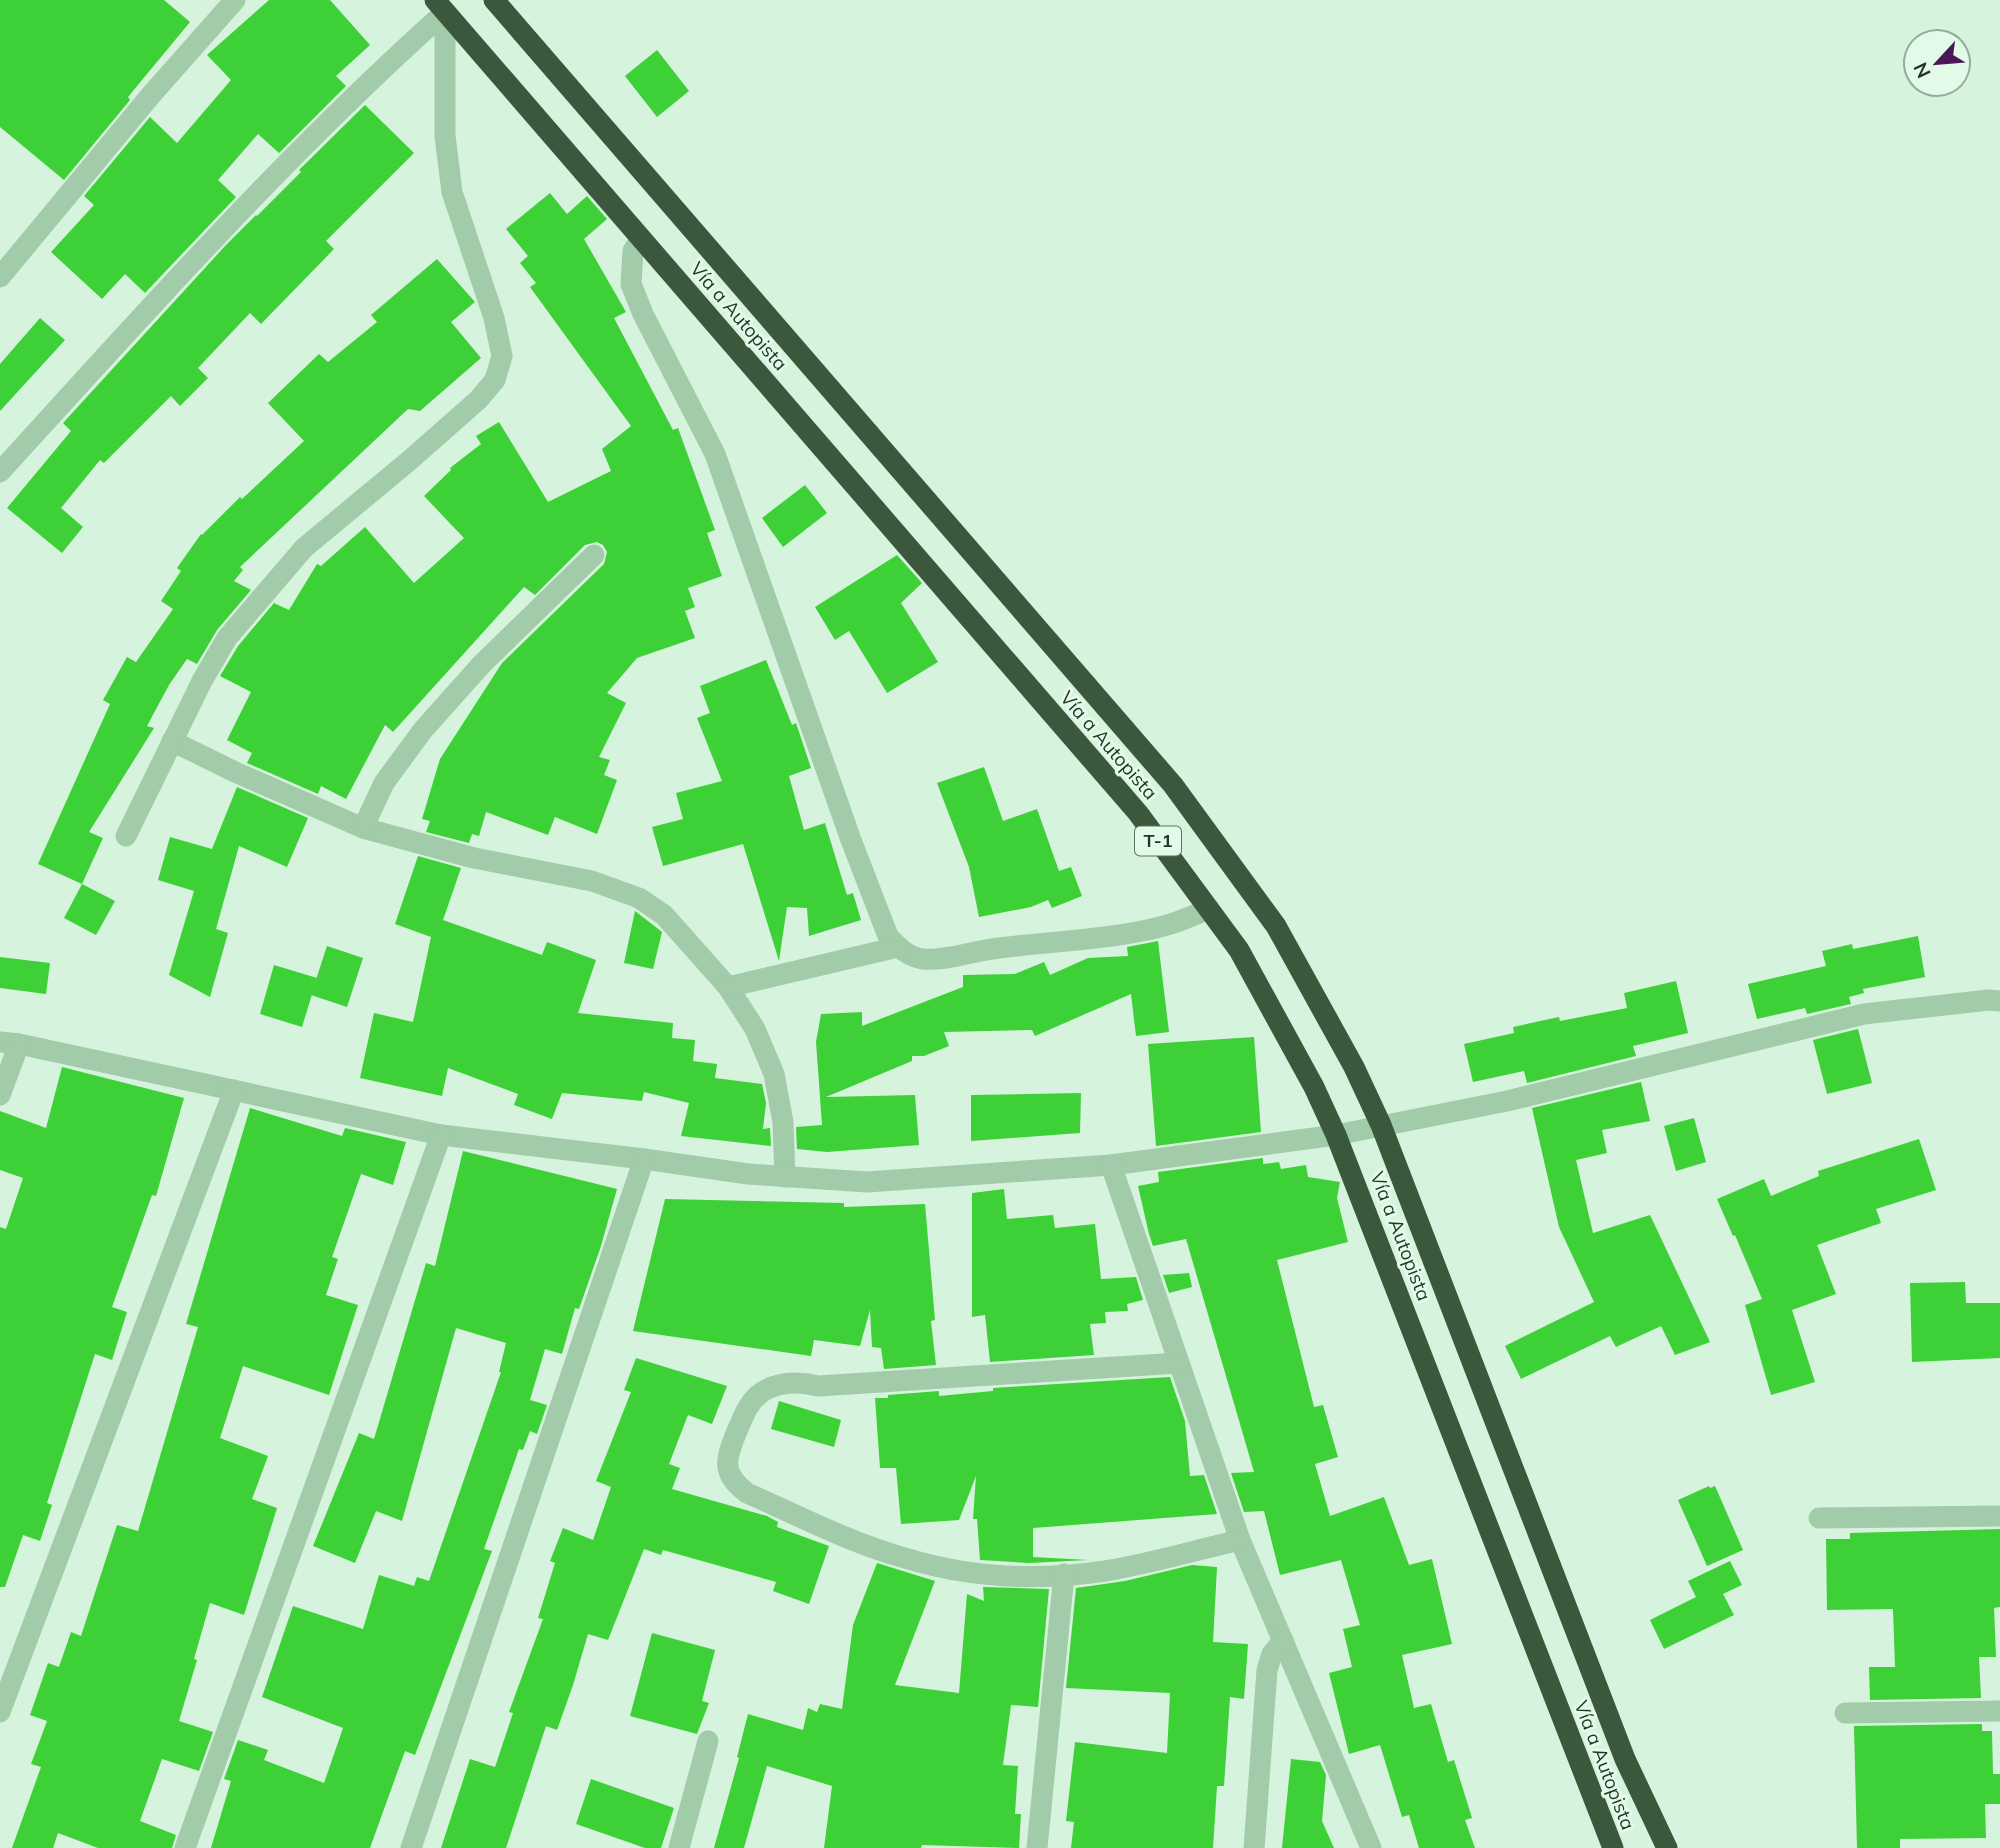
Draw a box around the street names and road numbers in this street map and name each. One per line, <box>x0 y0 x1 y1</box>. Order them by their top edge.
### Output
street label: Vía a Autopista <box>685 257 793 375</box>
street label: Vía a Autopista <box>1055 686 1163 804</box>
road number: T-1 <box>1135 826 1181 856</box>
street label: Vía a Autopista <box>1365 1168 1437 1304</box>
street label: Vía a Autopista <box>1569 1697 1641 1833</box>

